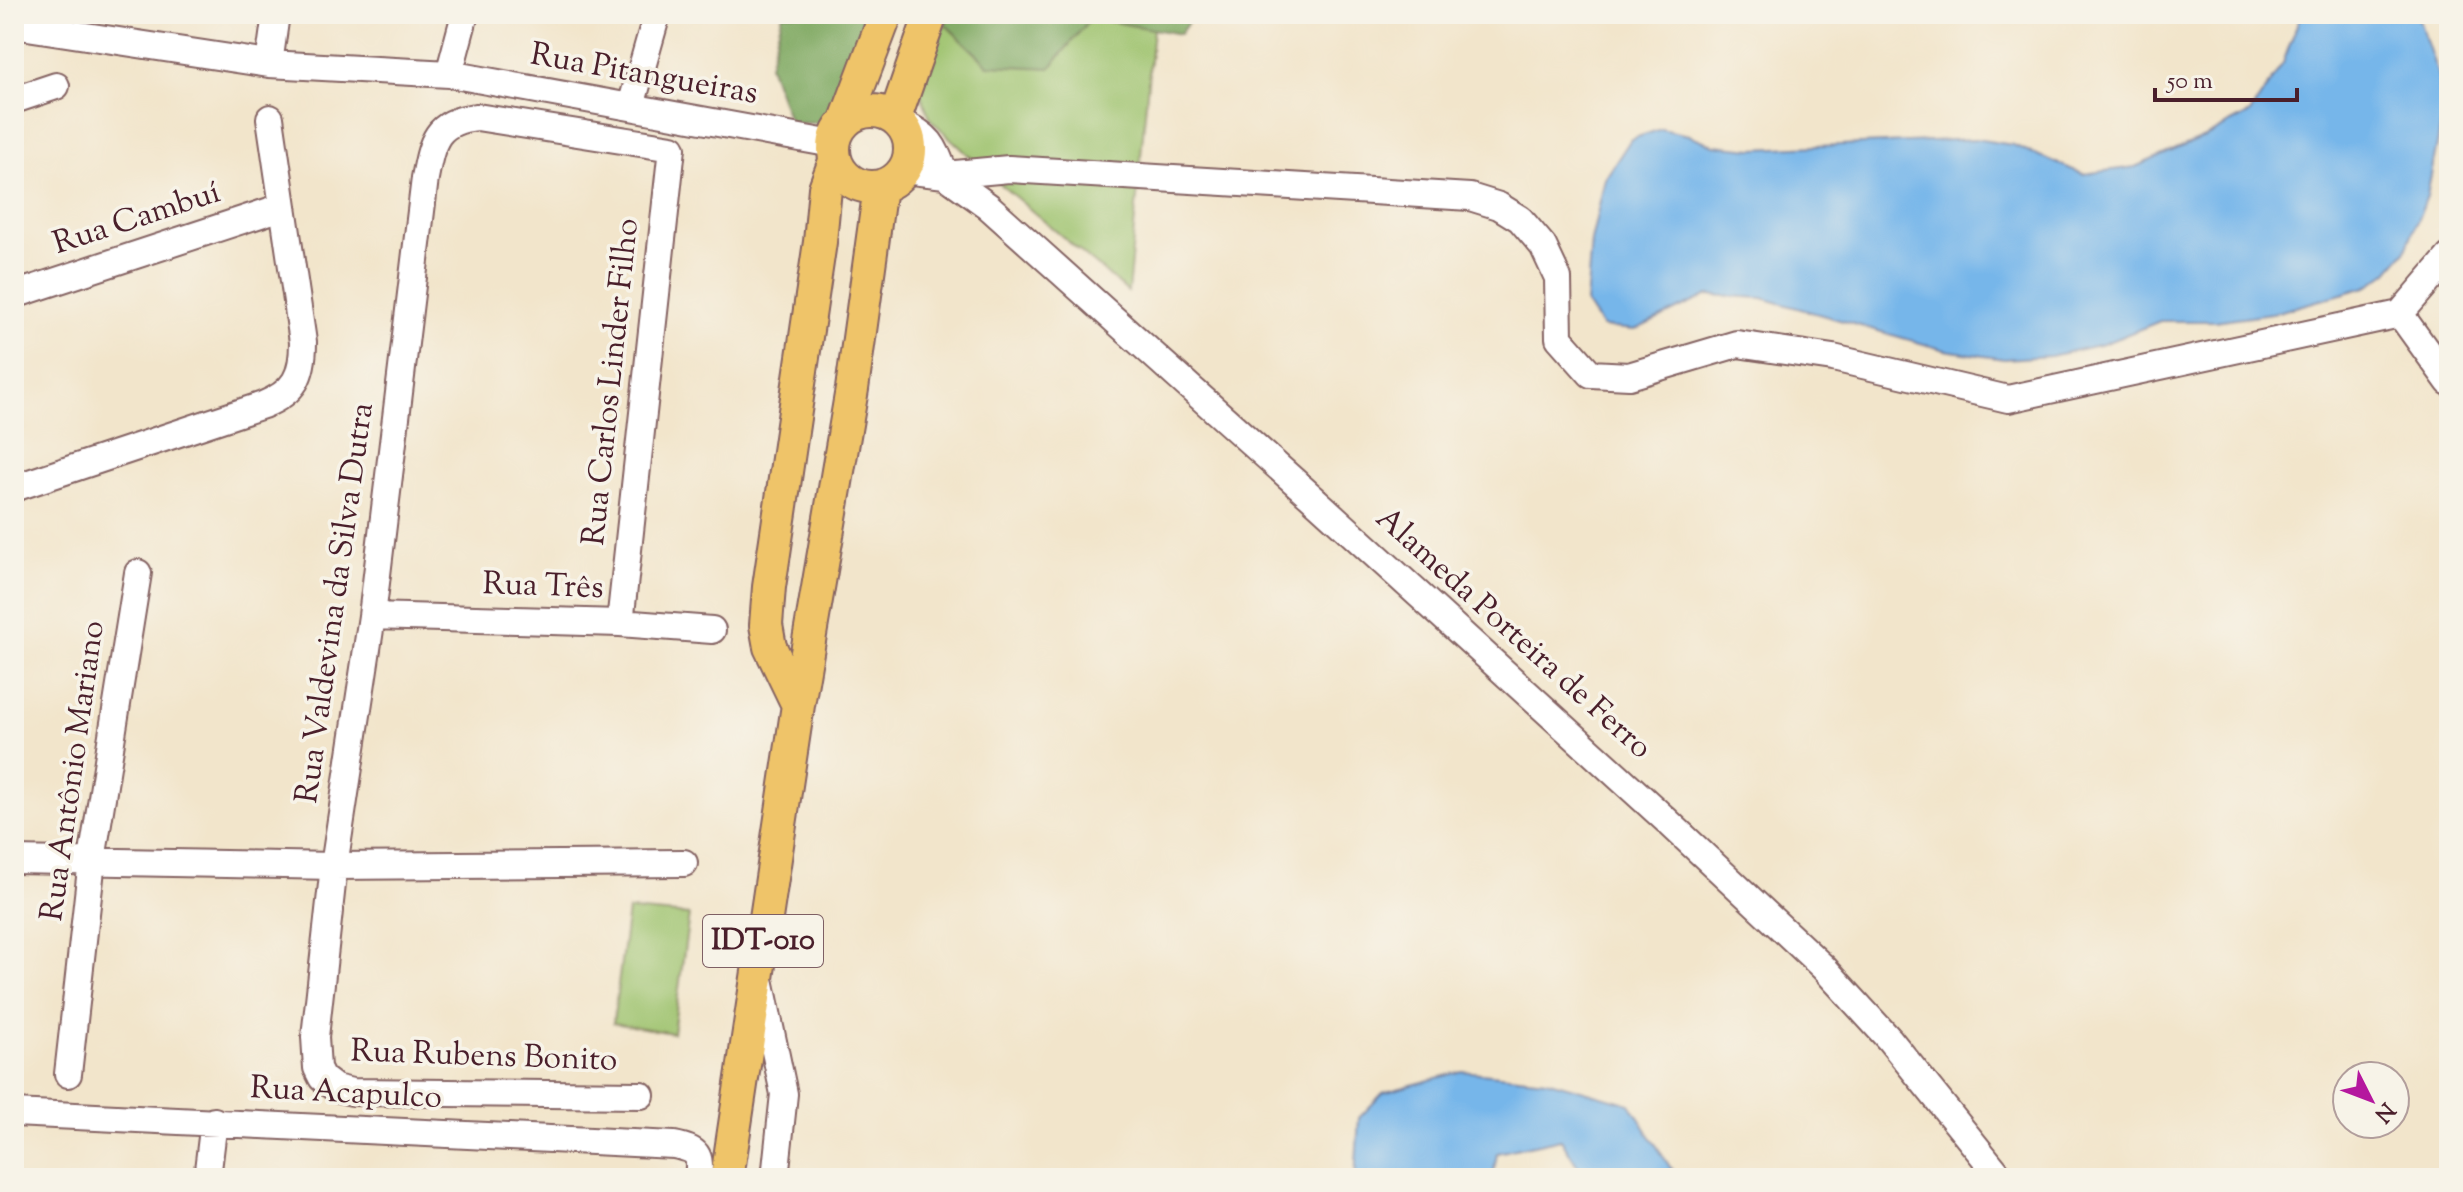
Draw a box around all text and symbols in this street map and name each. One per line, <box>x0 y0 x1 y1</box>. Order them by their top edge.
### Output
street label: Rua Pitangueiras <box>527 32 761 118</box>
scale bar <box>2155 52 2297 102</box>
text: 50 m <box>2165 65 2213 99</box>
street label: Rua Cambuí <box>47 170 227 268</box>
street label: Rua Carlos Linder Filho <box>572 216 652 548</box>
street label: Rua Valdevina da Silva Dutra <box>285 400 387 806</box>
street label: Alameda Porteira de Ferro <box>1365 497 1661 771</box>
street label: Rua Três <box>482 562 604 612</box>
street label: Rua Antônio Mariano <box>30 618 118 924</box>
road number: IDT-010 <box>703 915 823 967</box>
street label: Rua Rubens Bonito <box>350 1029 618 1085</box>
north arrow <box>2331 1060 2411 1140</box>
street label: Rua Acapulco <box>249 1066 443 1122</box>
text: N <box>2366 1094 2401 1129</box>

